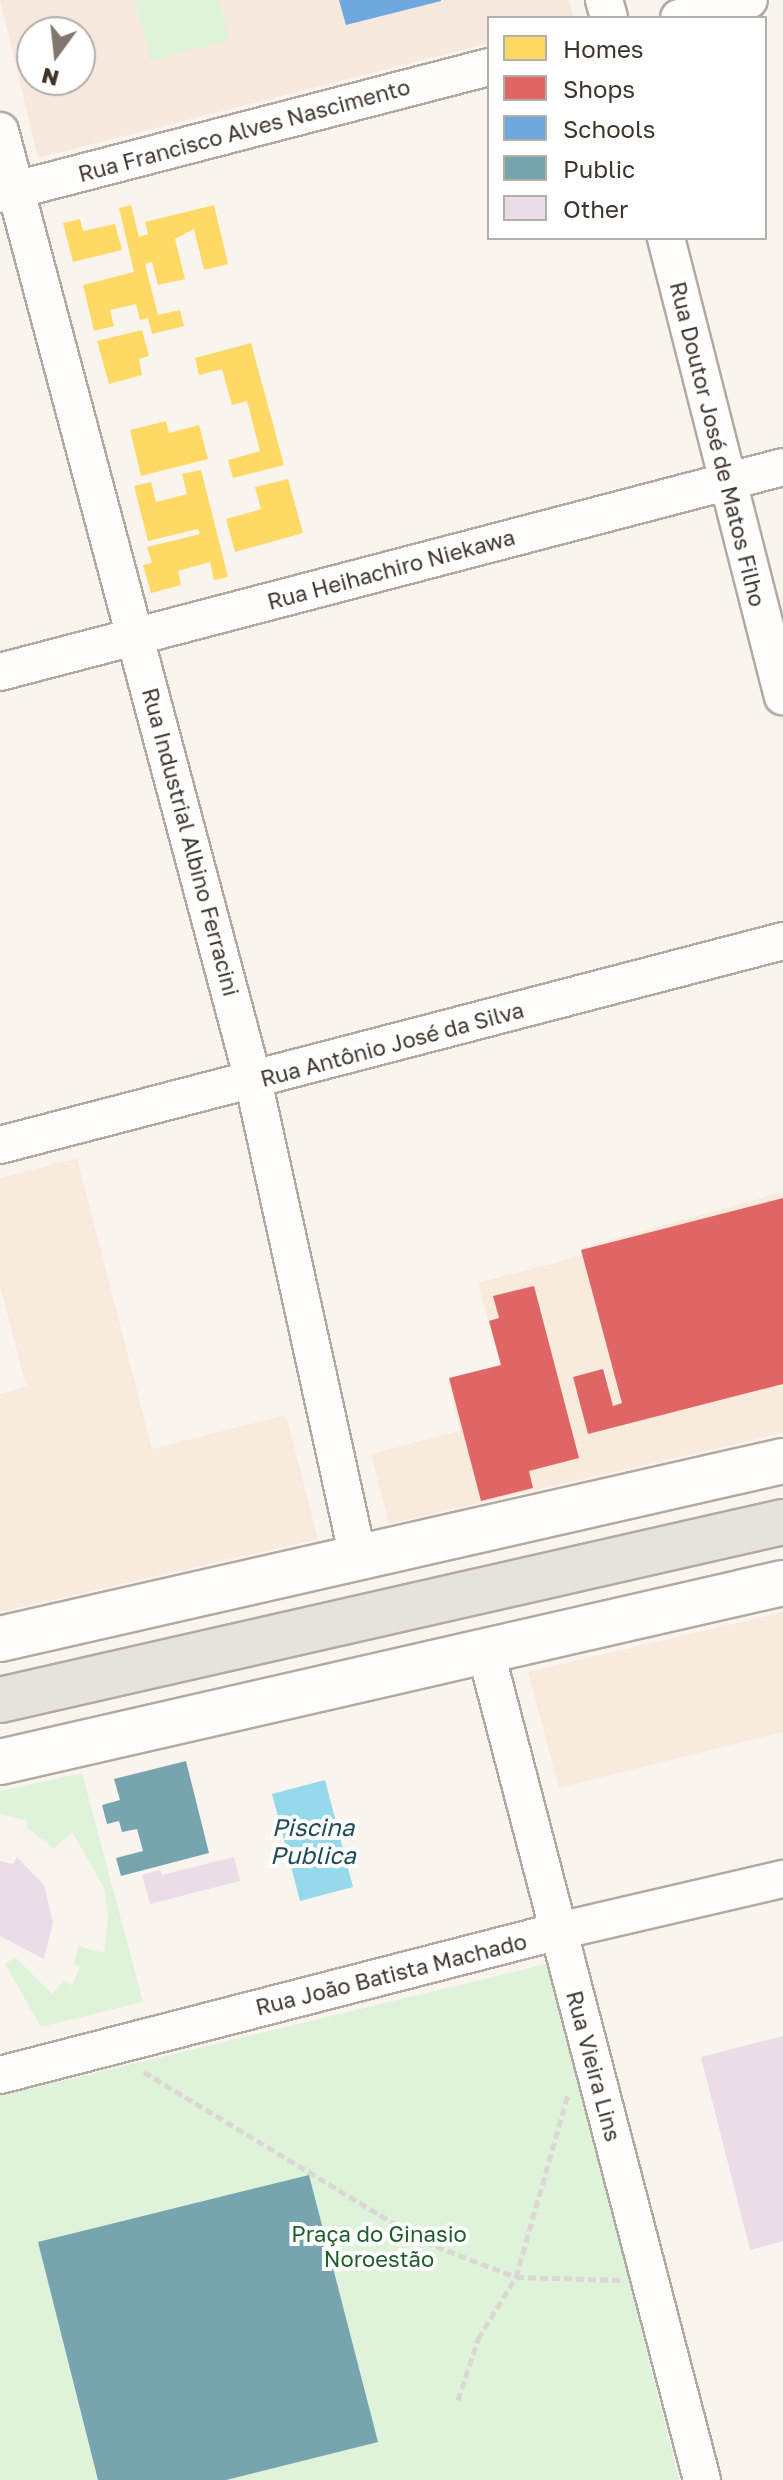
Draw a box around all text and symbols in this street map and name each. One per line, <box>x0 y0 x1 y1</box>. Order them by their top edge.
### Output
north arrow <box>16 16 96 96</box>
legend <box>487 16 767 240</box>
text: Homes <box>563 34 644 63</box>
text: N <box>39 63 62 93</box>
street label: Rua Francisco Alves Nascimento <box>75 73 413 187</box>
text: Shops <box>563 74 635 103</box>
text: Schools <box>563 114 655 143</box>
text: Public <box>563 154 635 183</box>
text: Other <box>563 194 628 223</box>
street label: Rua Doutor José de Matos Filho <box>665 279 771 609</box>
street label: Rua Heihachiro Niekawa <box>264 523 518 615</box>
street label: Rua Industrial Albino Ferracini <box>137 685 245 999</box>
street label: Rua Antônio José da Silva <box>258 996 526 1092</box>
water label: Piscina Publica <box>270 1813 356 1869</box>
street label: Rua João Batista Machado <box>253 1928 529 2020</box>
street label: Rua Vieira Lins <box>561 1988 627 2144</box>
park label: Praça do Ginasio Noroestão <box>291 2220 467 2272</box>

